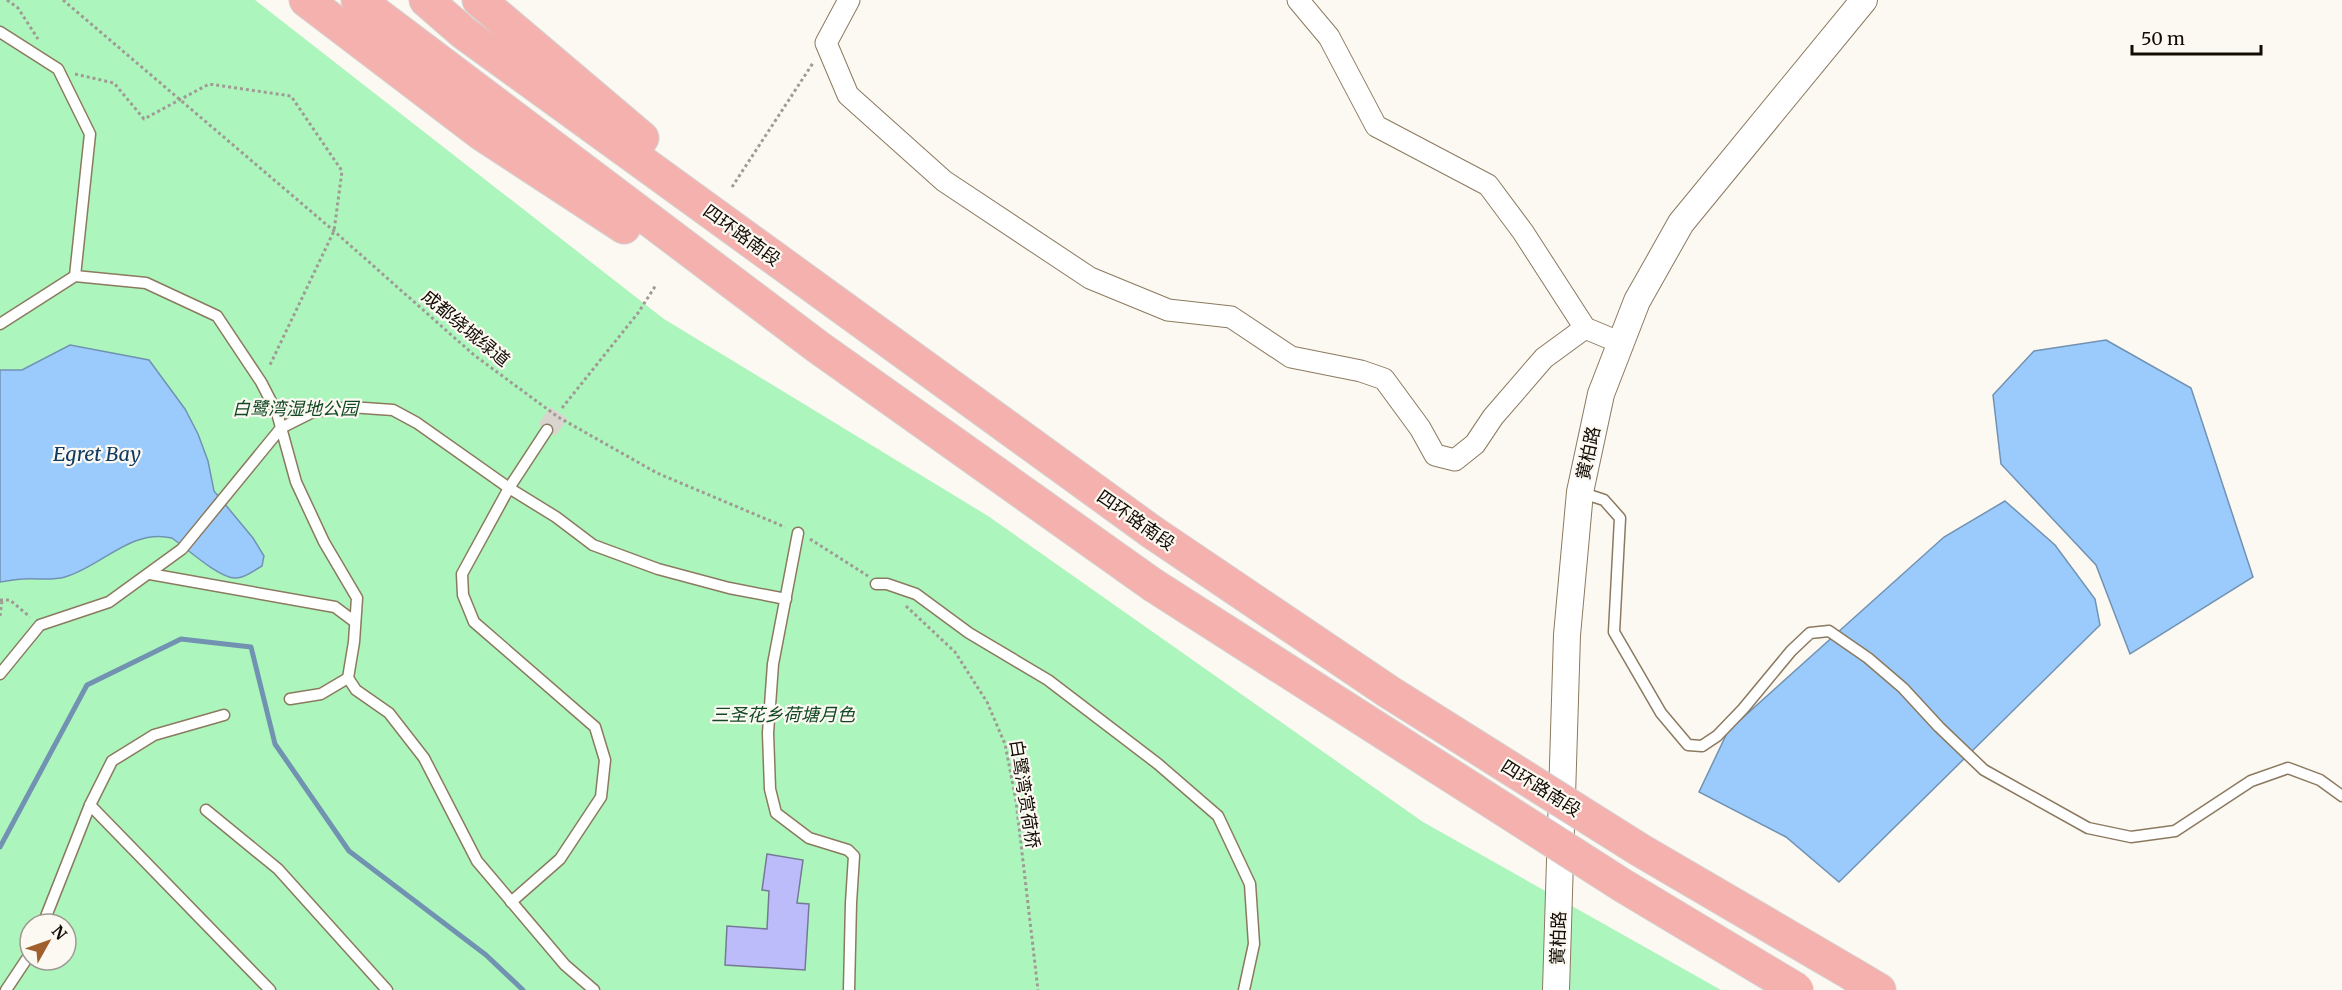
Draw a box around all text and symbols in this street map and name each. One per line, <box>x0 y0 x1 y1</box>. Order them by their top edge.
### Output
scale bar <box>2132 18 2261 56</box>
text: 50 m <box>2141 27 2185 50</box>
street label: 四环路南段 <box>699 199 785 271</box>
street label: 成都绕城绿道 <box>417 284 515 372</box>
park label: 白鹭湾湿地公园 <box>232 397 361 420</box>
street label: 黉柏路 <box>1571 424 1605 482</box>
water label: Egret Bay <box>53 441 141 466</box>
street label: 四环路南段 <box>1093 485 1179 555</box>
park label: 三圣花乡荷塘月色 <box>711 703 856 726</box>
street label: 白鹭湾·赏荷桥 <box>1005 738 1045 850</box>
street label: 四环路南段 <box>1497 754 1585 822</box>
street label: 黉柏路 <box>1546 911 1570 965</box>
north arrow <box>18 912 78 972</box>
text: N <box>48 921 71 944</box>

